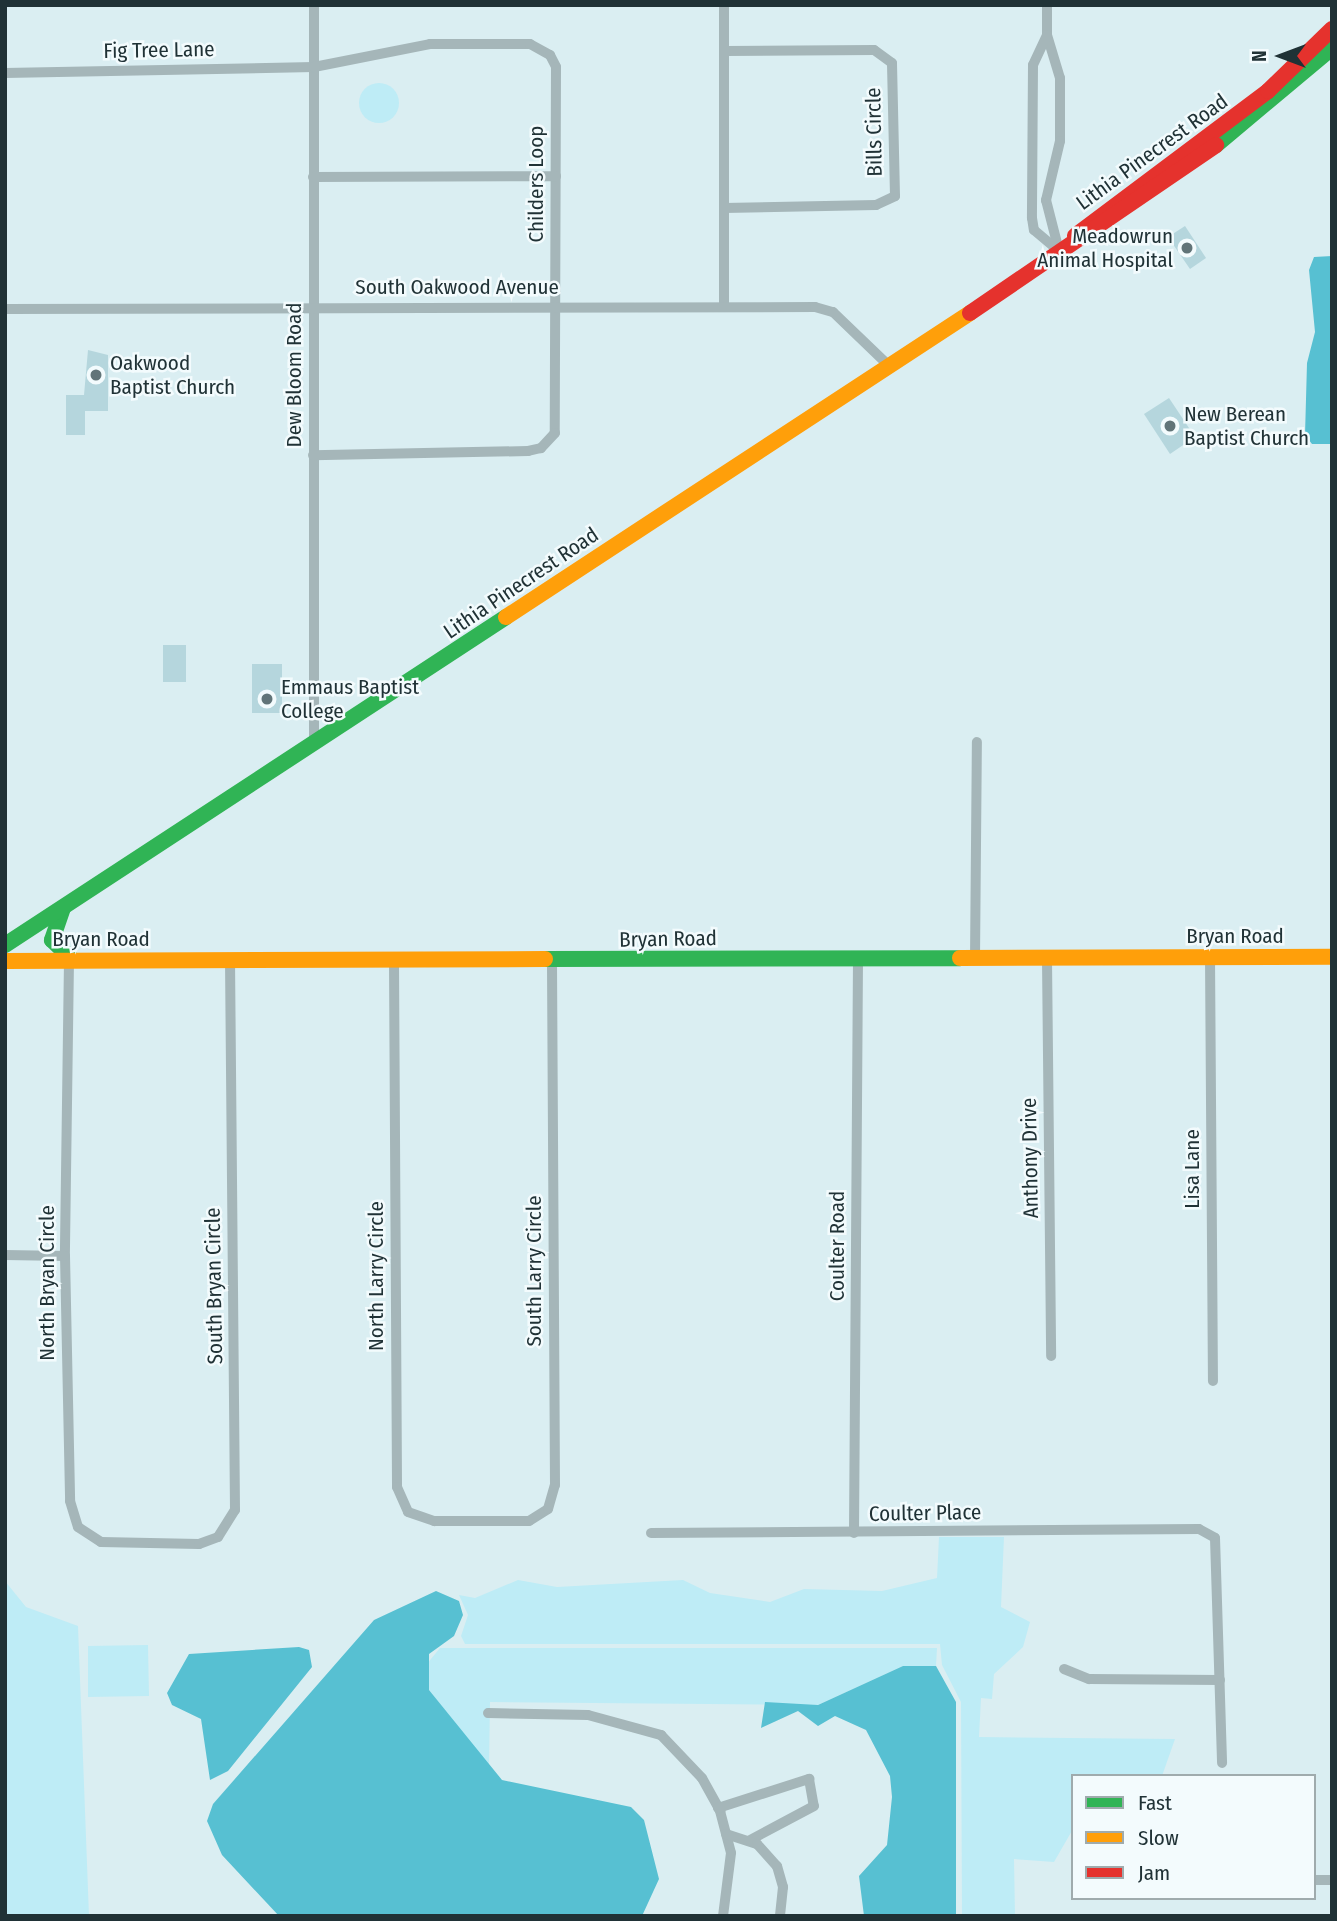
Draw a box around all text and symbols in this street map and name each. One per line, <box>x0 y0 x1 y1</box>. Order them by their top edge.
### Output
north arrow <box>1246 21 1316 91</box>
street label: Fig Tree Lane <box>103 36 215 64</box>
text: N <box>1248 50 1271 62</box>
street label: Bills Circle <box>861 87 887 177</box>
street label: Lithia Pinecrest Road <box>1071 89 1233 215</box>
street label: Childers Loop <box>523 126 549 242</box>
place label: Meadowrun Animal Hospital <box>1037 223 1173 273</box>
marker: Meadowrun Animal Hospital <box>1179 240 1195 256</box>
street label: South Oakwood Avenue <box>355 274 559 300</box>
street label: Dew Bloom Road <box>281 303 307 447</box>
place label: Oakwood Baptist Church <box>110 350 235 400</box>
marker: Oakwood Baptist Church <box>88 367 104 383</box>
place label: New Berean Baptist Church <box>1184 401 1309 451</box>
marker: New Berean Baptist Church <box>1162 418 1178 434</box>
street label: Lithia Pinecrest Road <box>439 522 603 644</box>
place label: Emmaus Baptist College <box>281 674 419 724</box>
marker: Emmaus Baptist College <box>259 691 275 707</box>
street label: Bryan Road <box>1186 923 1284 949</box>
street label: Bryan Road <box>52 926 150 952</box>
street label: Bryan Road <box>619 926 717 952</box>
street label: Anthony Drive <box>1016 1097 1044 1219</box>
street label: Lisa Lane <box>1179 1129 1205 1209</box>
street label: Coulter Road <box>824 1191 850 1301</box>
street label: South Larry Circle <box>521 1195 547 1347</box>
street label: North Larry Circle <box>363 1201 389 1351</box>
street label: North Bryan Circle <box>34 1205 60 1361</box>
street label: South Bryan Circle <box>200 1207 228 1365</box>
street label: Coulter Place <box>869 1499 981 1527</box>
legend <box>1071 1774 1316 1900</box>
text: Fast <box>1138 1790 1172 1816</box>
text: Slow <box>1138 1825 1179 1851</box>
text: Jam <box>1138 1860 1170 1886</box>

